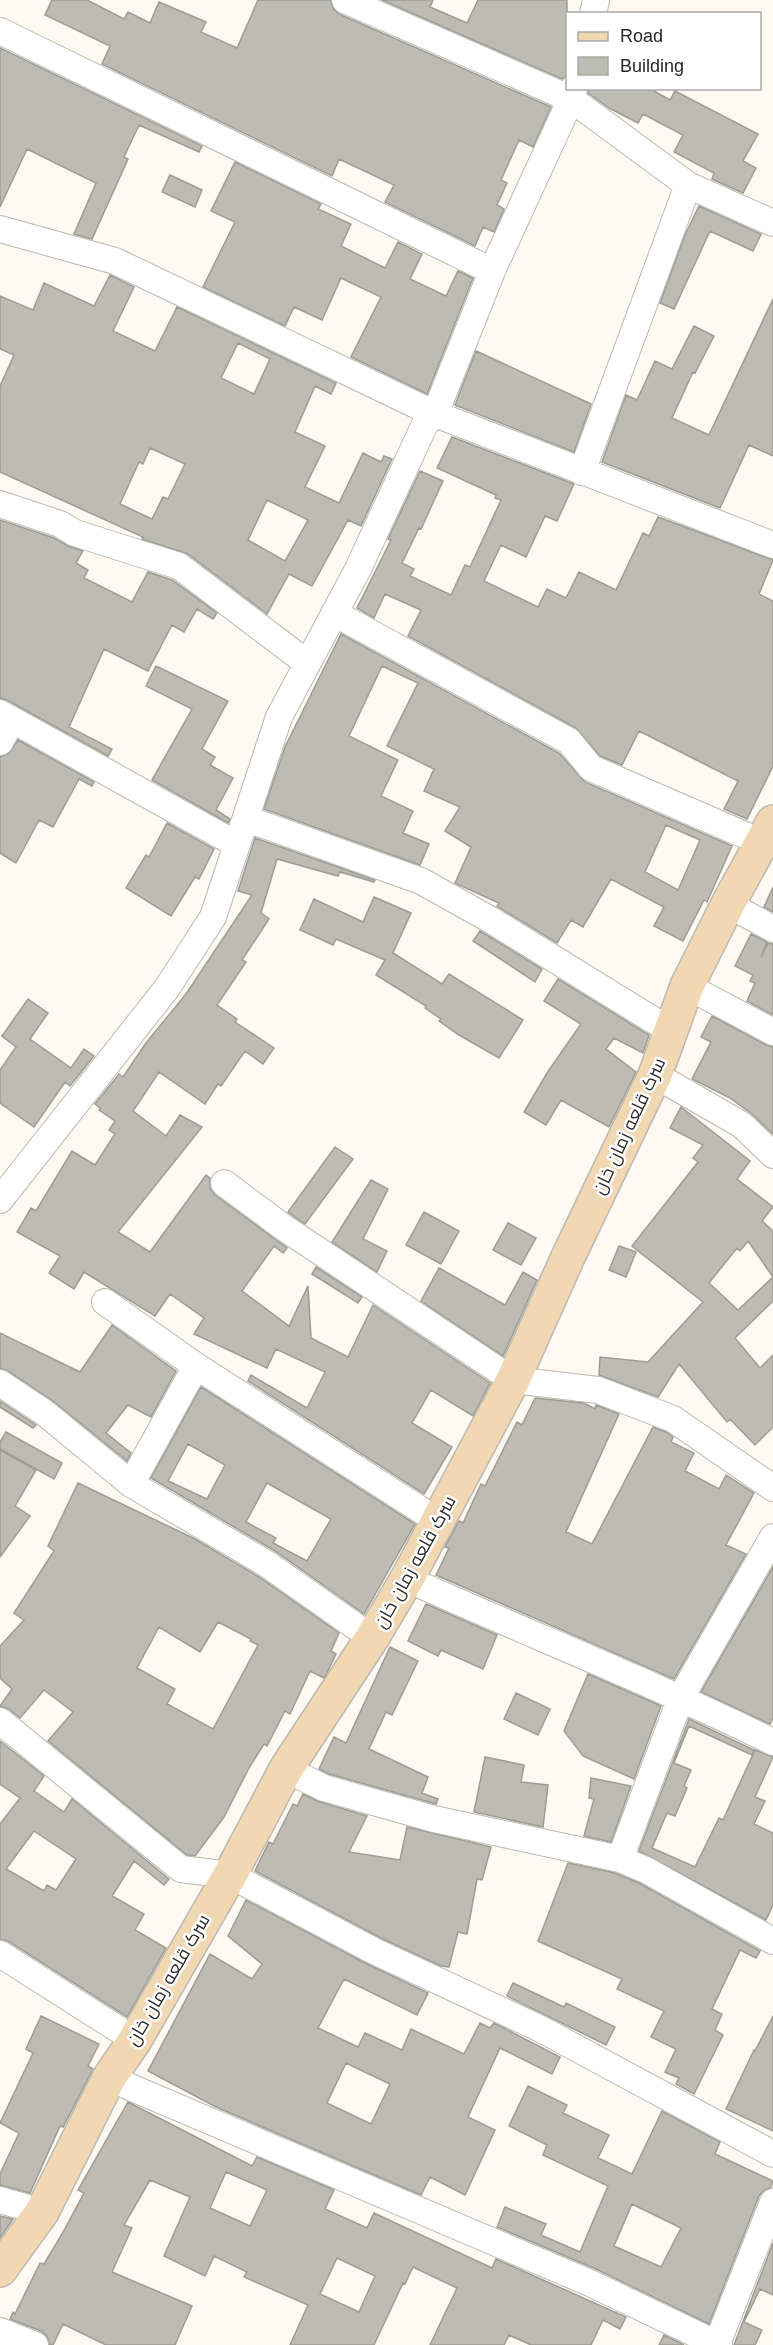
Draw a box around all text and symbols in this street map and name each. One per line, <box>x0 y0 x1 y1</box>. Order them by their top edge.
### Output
legend <box>566 12 761 90</box>
text: Road <box>620 26 663 46</box>
text: Building <box>620 56 684 76</box>
street label: سرک قلعه زمان خان <box>589 1055 670 1198</box>
street label: سرک قلعه زمان خان <box>370 1492 461 1632</box>
street label: سرک قلعه زمان خان <box>122 1911 215 2050</box>

